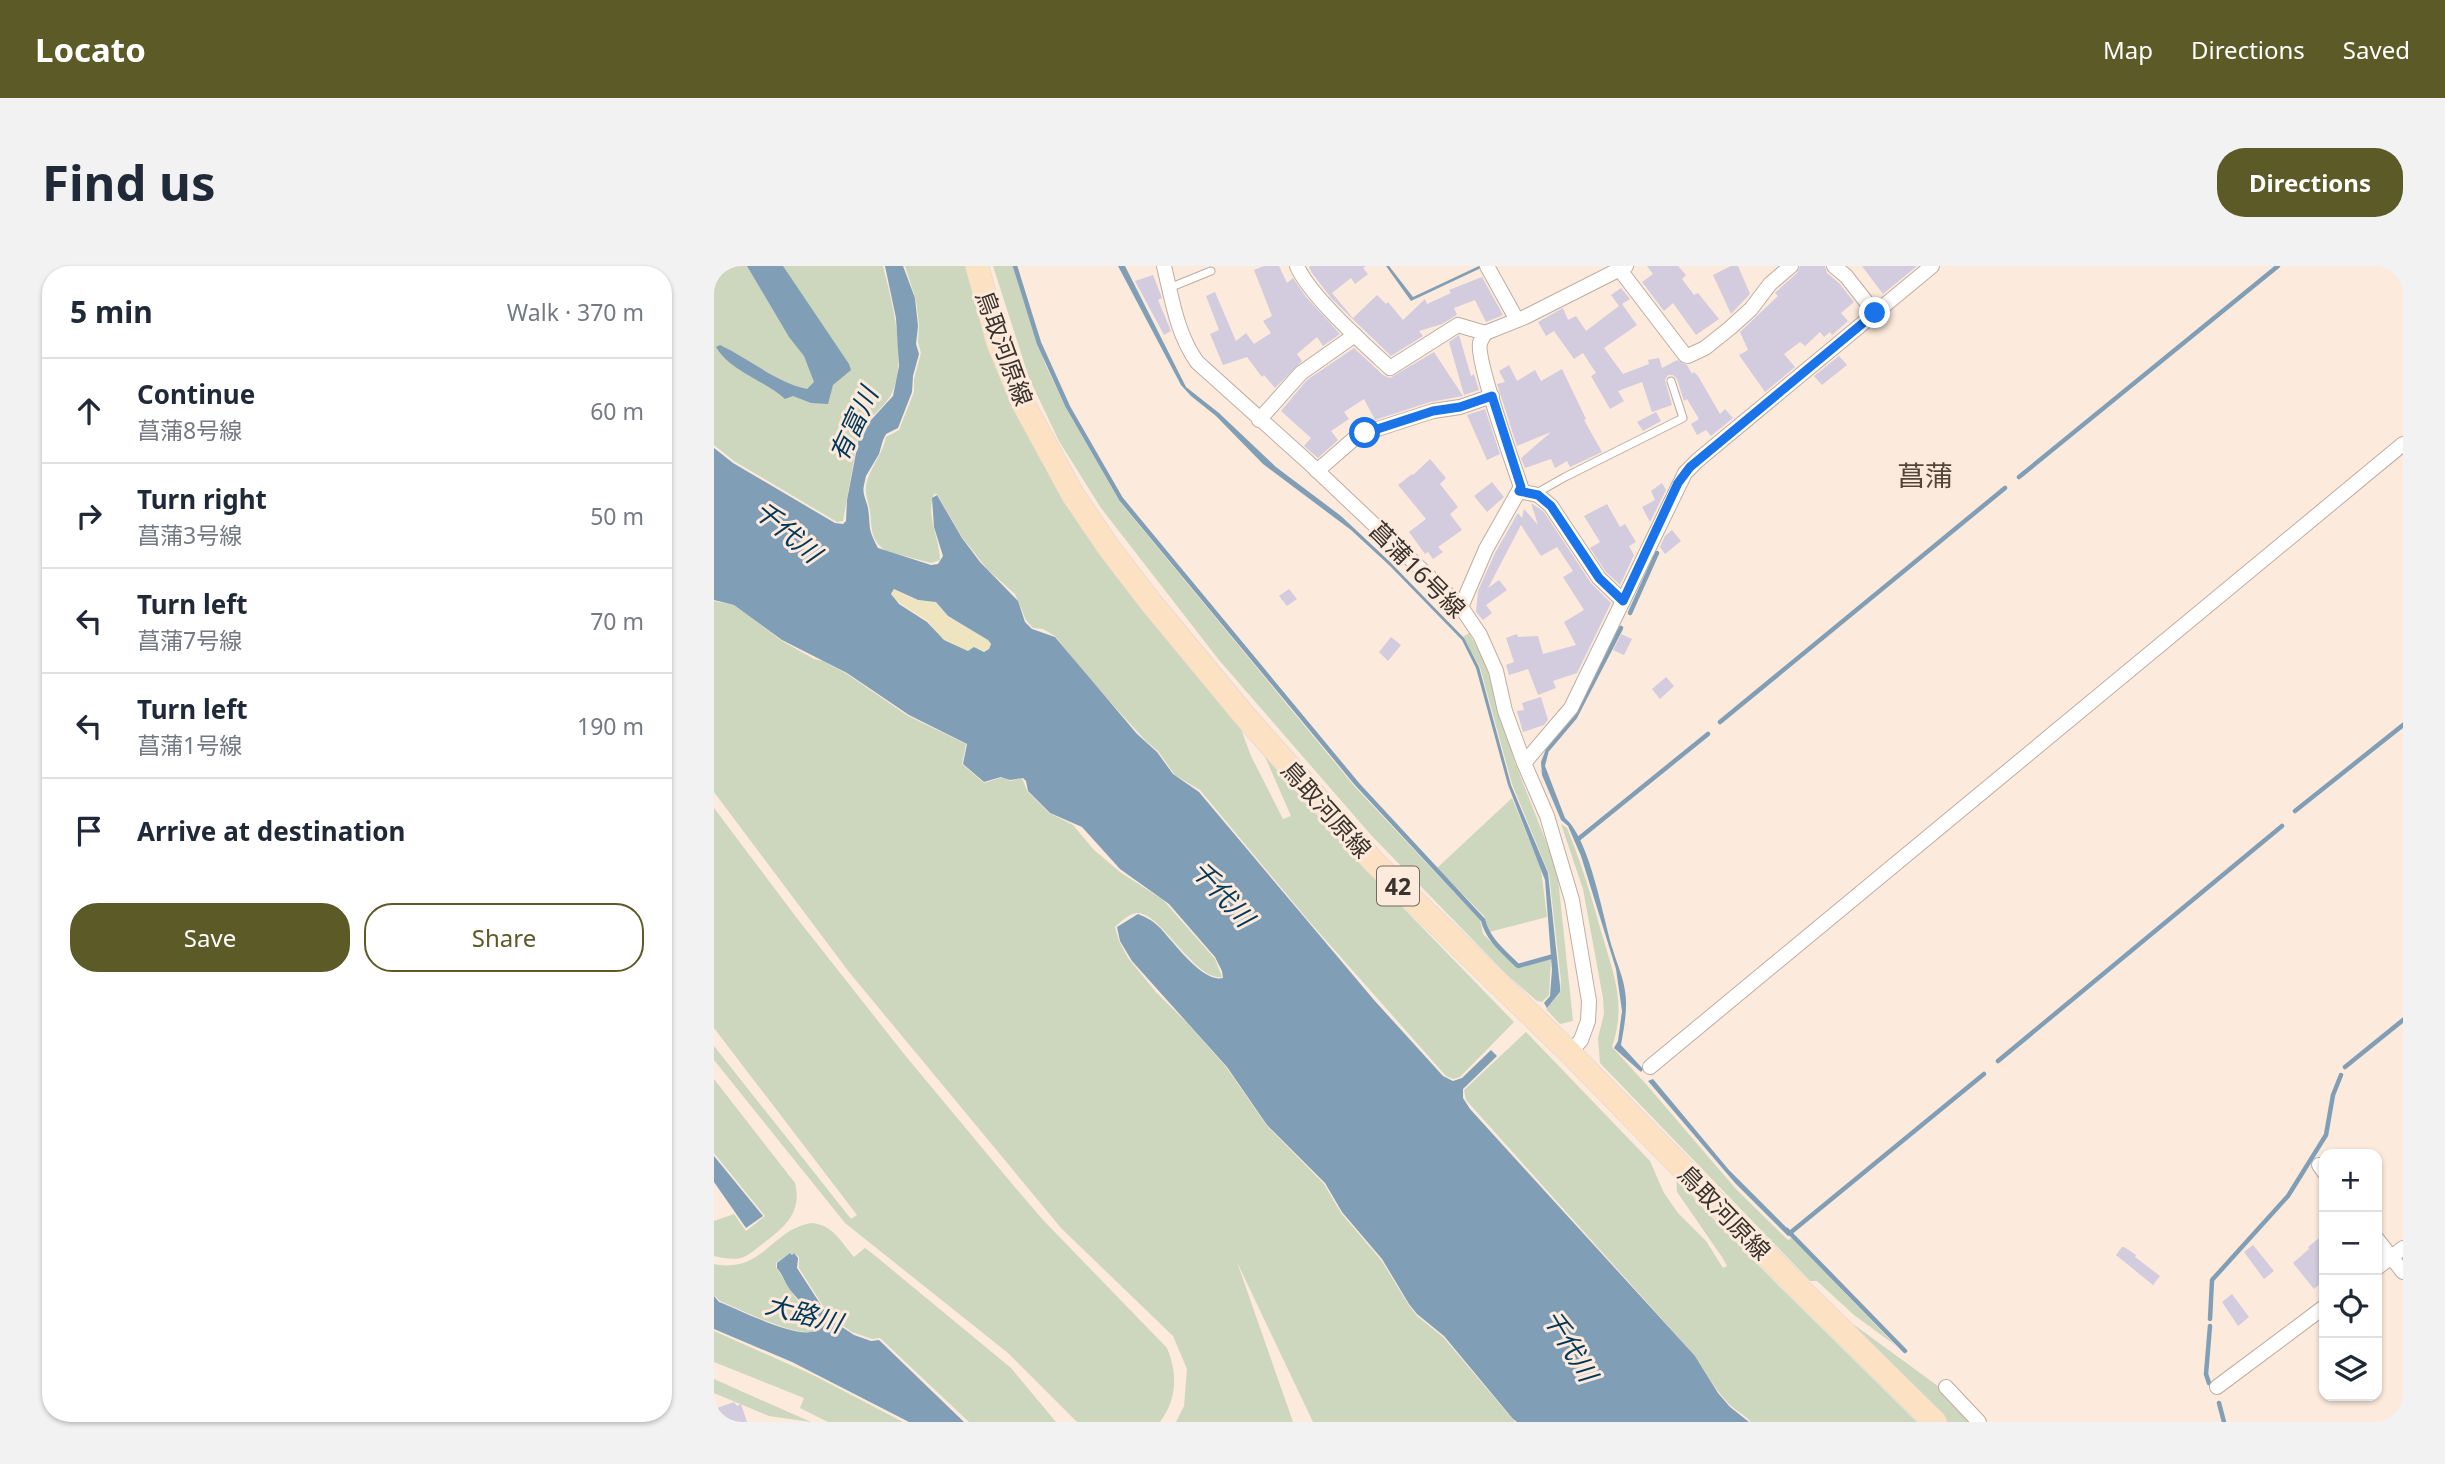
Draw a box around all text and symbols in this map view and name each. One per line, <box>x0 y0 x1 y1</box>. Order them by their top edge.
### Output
text: Locato <box>35 27 146 72</box>
text: Map <box>2103 33 2153 66</box>
text: Directions <box>2191 33 2305 66</box>
text: Saved <box>2343 33 2410 66</box>
button: Directions <box>2217 148 2403 217</box>
text: Find us <box>42 149 216 215</box>
street label: 鳥取河原線 <box>969 286 1041 410</box>
text: 5 min <box>70 291 153 332</box>
text: Walk · 370 m <box>507 296 644 328</box>
route end <box>1859 297 1890 328</box>
text: Continue <box>137 376 255 412</box>
water label: 有富川 <box>820 378 887 467</box>
icon: ahead <box>70 392 108 430</box>
text: 60 m <box>590 395 644 427</box>
text: 菖蒲8号線 <box>137 414 242 446</box>
route start <box>1349 417 1380 448</box>
district label: 菖蒲 <box>1897 456 1953 494</box>
text: Turn right <box>137 481 267 517</box>
water label: 千代川 <box>747 492 832 572</box>
icon: right <box>70 497 108 535</box>
text: 50 m <box>590 500 644 532</box>
street label: 菖蒲16号線 <box>1363 514 1473 624</box>
text: 菖蒲3号線 <box>137 519 242 551</box>
text: Turn left <box>137 586 248 622</box>
icon: left <box>70 602 108 640</box>
text: 70 m <box>590 605 644 637</box>
text: 菖蒲7号線 <box>137 624 242 656</box>
text: Turn left <box>137 691 248 727</box>
icon: left <box>70 707 108 745</box>
text: 190 m <box>577 710 644 742</box>
text: 菖蒲1号線 <box>137 729 242 761</box>
street label: 鳥取河原線 <box>1275 753 1379 865</box>
icon: arrive <box>70 812 108 850</box>
text: Arrive at destination <box>137 813 406 849</box>
water label: 千代川 <box>1184 852 1264 936</box>
road number: 42 <box>1377 866 1419 906</box>
button: Save <box>70 903 350 972</box>
button: Share <box>364 903 644 972</box>
map controls <box>2319 1149 2382 1401</box>
button: + <box>2319 1149 2382 1212</box>
street label: 鳥取河原線 <box>1671 1157 1779 1267</box>
button: − <box>2319 1212 2382 1275</box>
button: locate <box>2319 1275 2382 1338</box>
water label: 大路川 <box>762 1286 849 1341</box>
water label: 千代川 <box>1535 1302 1608 1390</box>
button: layers <box>2319 1338 2382 1401</box>

